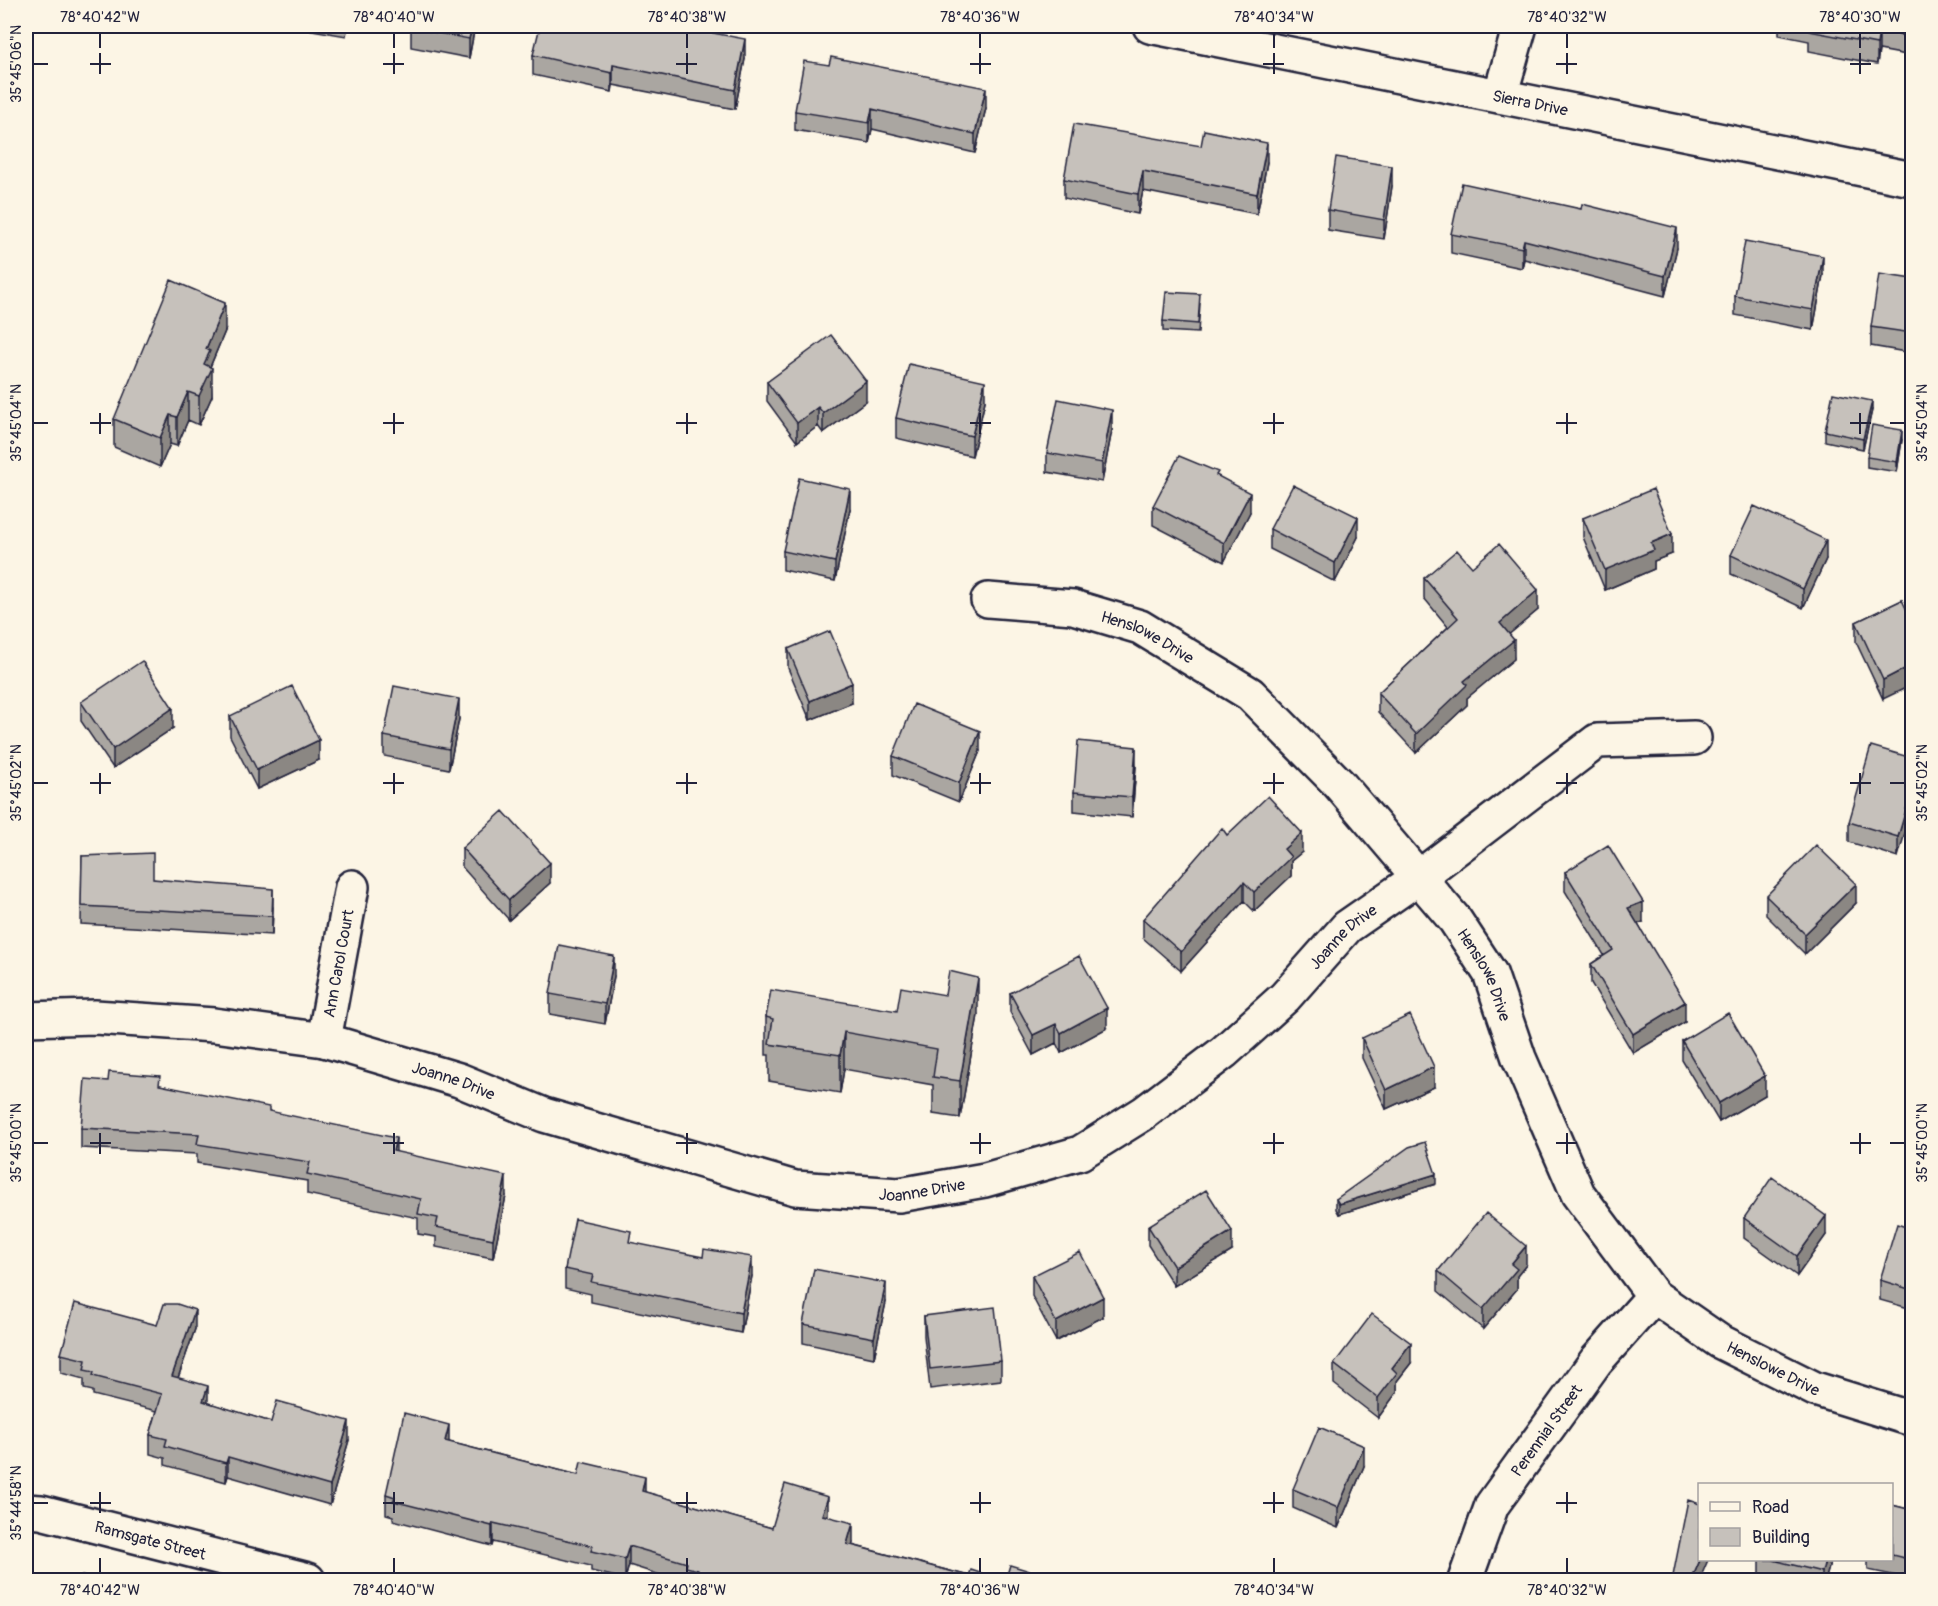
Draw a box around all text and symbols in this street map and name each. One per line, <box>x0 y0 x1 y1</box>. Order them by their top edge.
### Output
text: 78°40'42"W <box>60 8 140 27</box>
text: 78°40'40"W <box>353 8 435 27</box>
text: 78°40'38"W <box>648 8 727 27</box>
text: 78°40'36"W <box>940 8 1020 27</box>
text: 78°40'34"W <box>1234 8 1314 27</box>
text: 78°40'32"W <box>1527 8 1607 27</box>
text: 78°40'30"W <box>1819 8 1901 27</box>
text: 35°45'06"N <box>7 25 26 103</box>
street label: Sierra Drive <box>1491 86 1570 121</box>
text: 35°45'04"N <box>7 384 26 462</box>
text: 35°45'04"N <box>1913 384 1932 462</box>
street label: Henslowe Drive <box>1099 607 1197 668</box>
text: 35°45'02"N <box>7 744 26 822</box>
text: 35°45'02"N <box>1913 744 1932 822</box>
street label: Joanne Drive <box>1305 900 1381 974</box>
street label: Ann Carol Court <box>319 907 359 1019</box>
street label: Henslowe Drive <box>1452 925 1515 1024</box>
street label: Joanne Drive <box>409 1058 498 1105</box>
text: 35°45'00"N <box>7 1103 26 1183</box>
text: 35°45'00"N <box>1913 1103 1932 1183</box>
street label: Joanne Drive <box>878 1175 967 1206</box>
street label: Henslowe Drive <box>1723 1337 1822 1401</box>
street label: Perennial Street <box>1507 1380 1587 1481</box>
text: 35°44'58"N <box>7 1465 26 1541</box>
legend <box>1698 1483 1893 1561</box>
text: Road <box>1752 1496 1789 1519</box>
street label: Ramsgate Street <box>92 1517 209 1565</box>
text: Building <box>1752 1526 1810 1549</box>
text: 78°40'42"W <box>60 1581 140 1600</box>
text: 78°40'40"W <box>353 1581 435 1600</box>
text: 78°40'38"W <box>648 1581 727 1600</box>
text: 78°40'36"W <box>940 1581 1020 1600</box>
text: 78°40'34"W <box>1234 1581 1314 1600</box>
text: 78°40'32"W <box>1527 1581 1607 1600</box>

